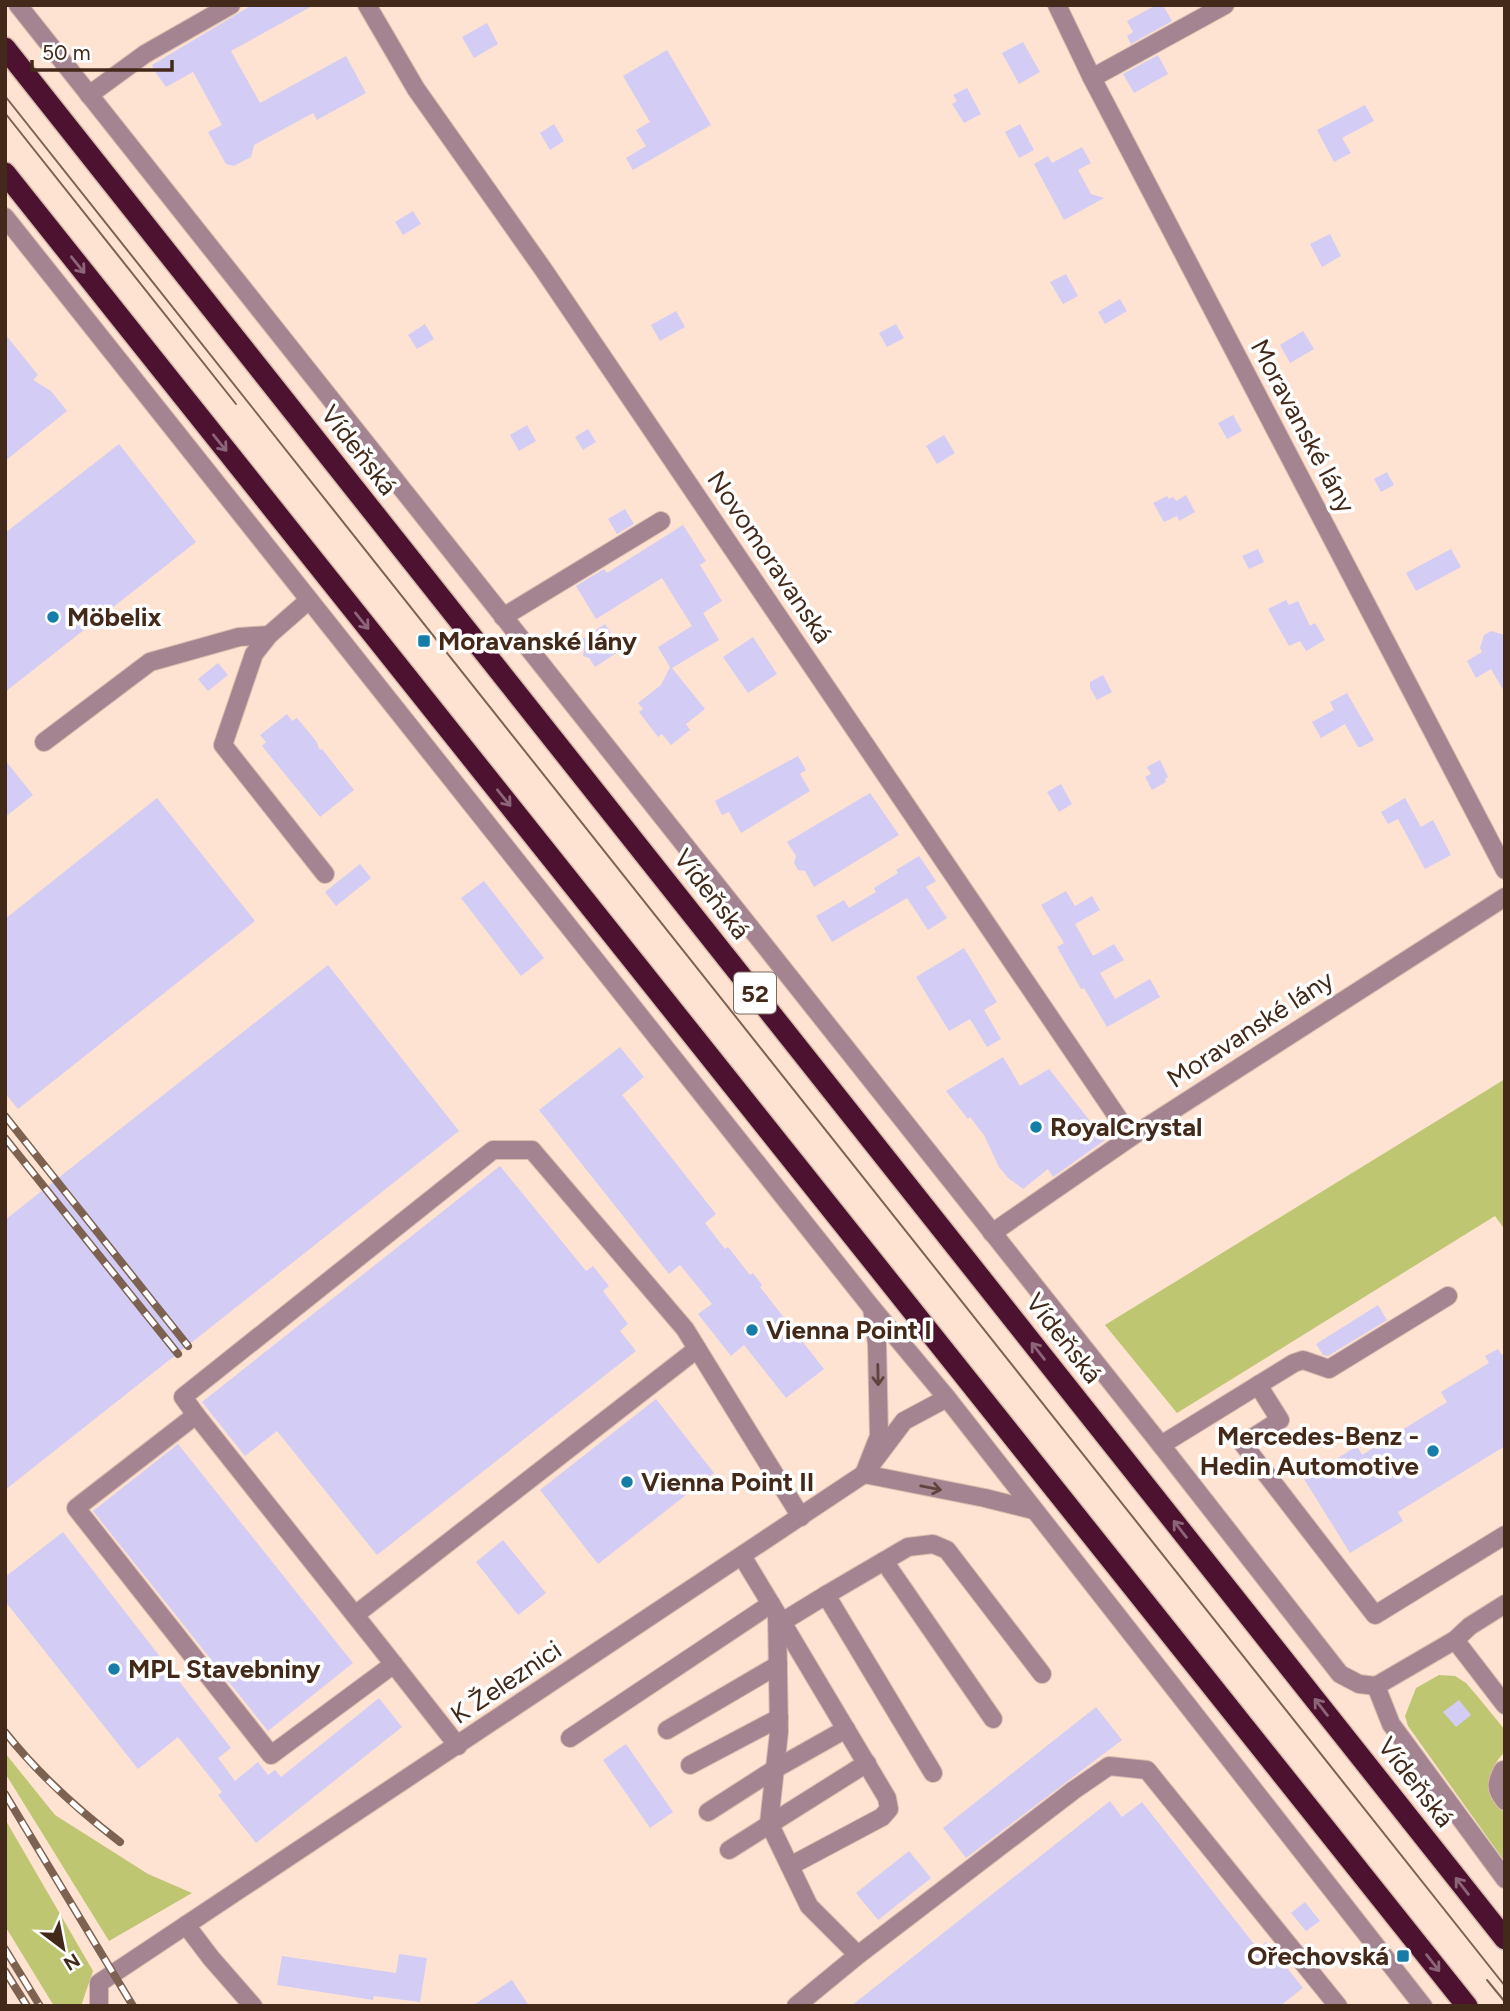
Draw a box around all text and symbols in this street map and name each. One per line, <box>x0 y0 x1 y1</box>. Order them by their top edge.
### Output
scale bar <box>32 28 172 72</box>
text: 50 m <box>42 40 91 65</box>
one-way arrow <box>71 256 86 274</box>
street label: Moravanské lány <box>1244 334 1362 519</box>
street label: Vídeňská <box>314 399 404 501</box>
one-way arrow <box>212 433 228 451</box>
street label: Novomoravanská <box>701 465 839 649</box>
place label: Möbelix <box>67 601 161 633</box>
marker: Möbelix <box>45 609 61 625</box>
one-way arrow <box>354 611 370 629</box>
place label: Moravanské lány <box>438 625 637 657</box>
marker: Moravanské lány <box>416 633 432 649</box>
one-way arrow <box>496 789 512 807</box>
street label: Vídeňská <box>667 843 757 945</box>
street label: Moravanské lány <box>1161 963 1339 1095</box>
road number: 52 <box>734 973 776 1014</box>
place label: RoyalCrystal <box>1050 1111 1202 1143</box>
marker: RoyalCrystal <box>1028 1119 1044 1135</box>
street label: Vídeňská <box>1019 1287 1109 1389</box>
place label: Vienna Point I <box>766 1314 932 1346</box>
marker: Vienna Point I <box>744 1322 760 1338</box>
one-way arrow <box>1031 1342 1046 1360</box>
one-way arrow <box>871 1364 885 1387</box>
place label: Mercedes-Benz - Hedin Automotive <box>1200 1420 1419 1482</box>
marker: Mercedes-Benz - Hedin Automotive <box>1425 1443 1441 1459</box>
place label: Vienna Point II <box>641 1466 814 1498</box>
marker: Vienna Point II <box>619 1474 635 1490</box>
one-way arrow <box>919 1481 942 1495</box>
one-way arrow <box>1172 1520 1187 1539</box>
street label: K Železnici <box>445 1633 567 1731</box>
place label: MPL Stavebniny <box>128 1653 321 1685</box>
marker: MPL Stavebniny <box>106 1661 122 1677</box>
one-way arrow <box>1313 1699 1329 1717</box>
street label: Vídeňská <box>1371 1731 1461 1833</box>
one-way arrow <box>1455 1877 1470 1895</box>
north arrow <box>28 1913 98 1983</box>
place label: Ořechovská <box>1247 1940 1389 1972</box>
text: N <box>59 1948 84 1976</box>
marker: Ořechovská <box>1395 1948 1411 1964</box>
one-way arrow <box>1426 1954 1441 1972</box>

